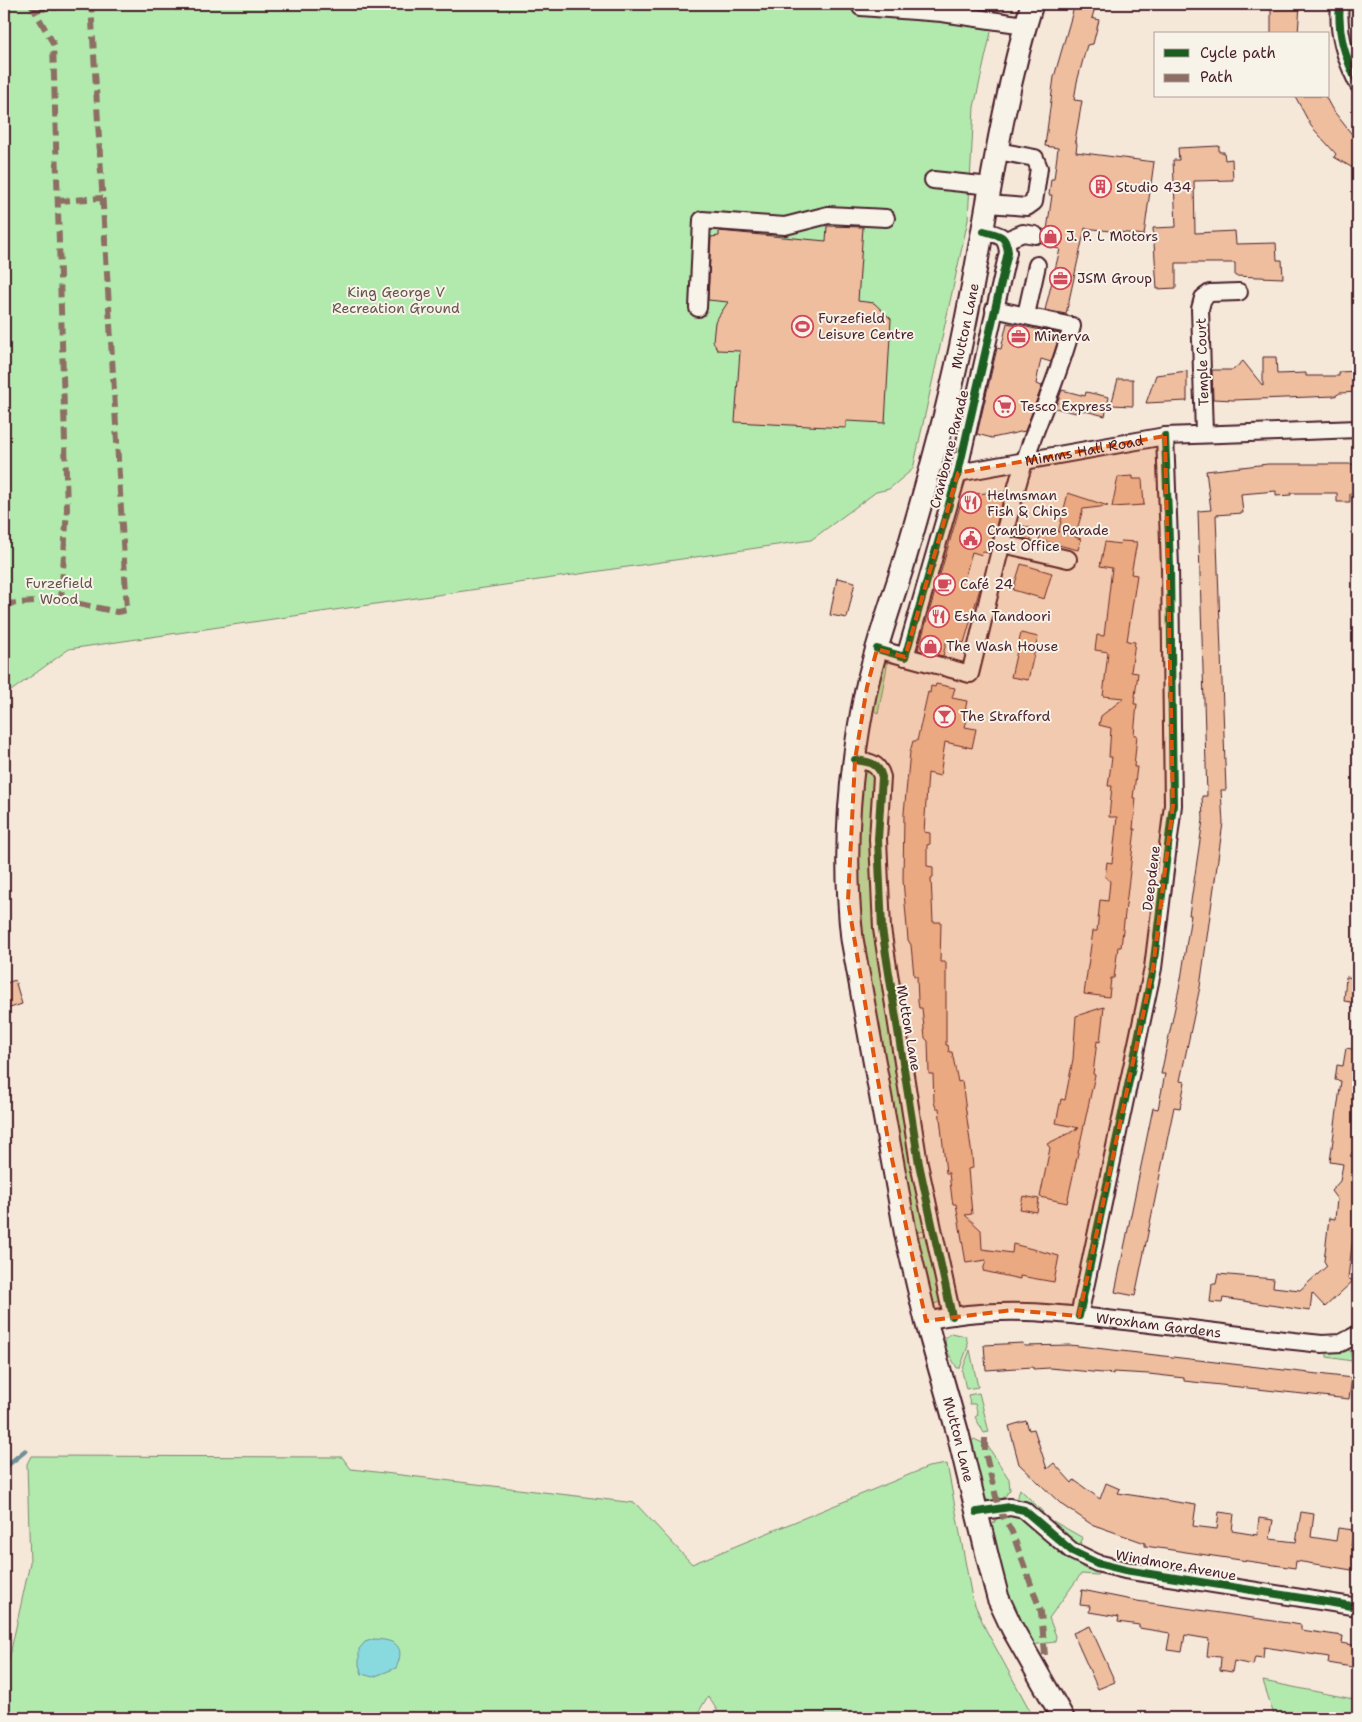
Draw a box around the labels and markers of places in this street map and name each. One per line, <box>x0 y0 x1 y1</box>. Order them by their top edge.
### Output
building icon: Studio 434 <box>1088 175 1112 199</box>
place label: Studio 434 <box>1116 178 1191 196</box>
shop icon: J. P. L Motors <box>1038 224 1062 248</box>
place label: J. P. L Motors <box>1066 227 1158 245</box>
office icon: JSM Group <box>1049 266 1073 290</box>
place label: JSM Group <box>1077 269 1152 287</box>
place label: Furzefield Leisure Centre <box>818 309 914 343</box>
sports icon: Furzefield Leisure Centre <box>790 314 814 338</box>
office icon: Minerva <box>1006 324 1030 348</box>
place label: Minerva <box>1034 327 1090 345</box>
supermarket icon: Tesco Express <box>992 394 1016 418</box>
place label: Tesco Express <box>1020 397 1112 415</box>
place label: Helmsman Fish & Chips <box>987 486 1068 520</box>
restaurant icon: Helmsman Fish & Chips <box>959 491 983 515</box>
place label: Cranborne Parade Post Office <box>987 521 1109 555</box>
public building icon: Cranborne Parade Post Office <box>959 526 983 550</box>
cafe icon: Café 24 <box>932 572 956 596</box>
place label: Café 24 <box>960 575 1013 593</box>
restaurant icon: Esha Tandoori <box>926 604 950 628</box>
place label: Esha Tandoori <box>954 607 1051 625</box>
shop icon: The Wash House <box>918 634 942 658</box>
place label: The Wash House <box>946 637 1058 655</box>
bar icon: The Strafford <box>932 704 956 728</box>
place label: The Strafford <box>960 707 1051 725</box>

